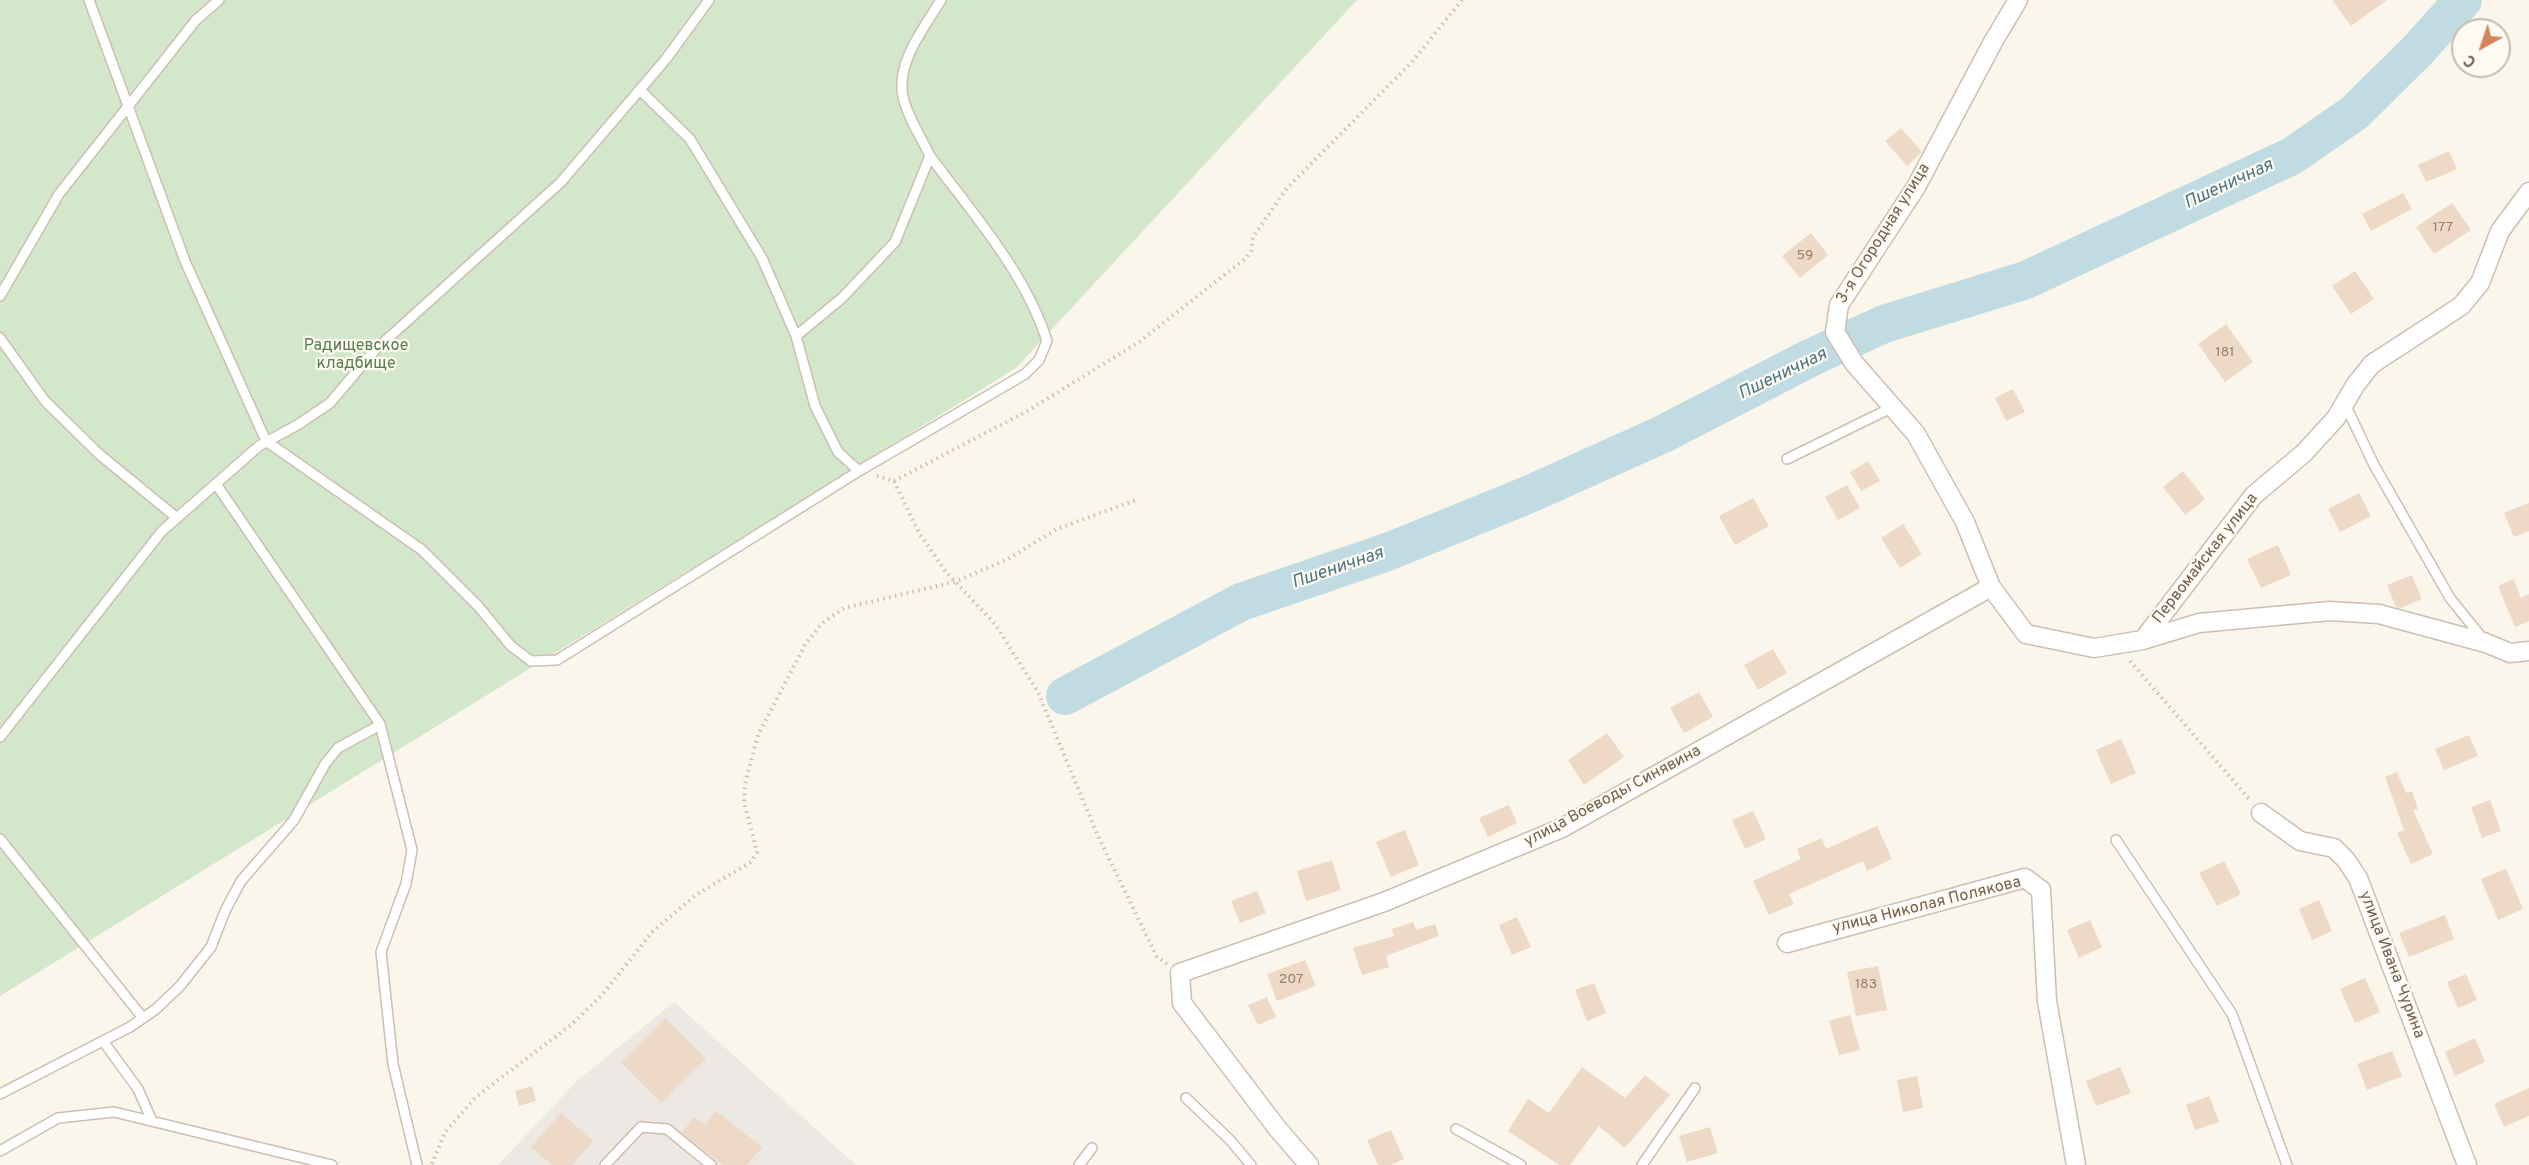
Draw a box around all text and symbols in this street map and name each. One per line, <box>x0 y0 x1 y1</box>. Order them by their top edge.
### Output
north arrow <box>2451 18 2511 78</box>
text: С <box>2460 49 2481 71</box>
water label: Пшеничная <box>2181 155 2277 215</box>
street label: 3-я Огородная улица <box>1833 160 1935 308</box>
house number: 177 <box>2433 220 2453 236</box>
house number: 59 <box>1797 248 1813 264</box>
park label: Радищевское кладбище <box>304 337 408 375</box>
water label: Пшеничная <box>1735 344 1831 406</box>
house number: 181 <box>2216 345 2234 361</box>
street label: Первомайская улица <box>2149 490 2263 628</box>
water label: Пшеничная <box>1289 543 1387 595</box>
street label: улица Воеводы Синявина <box>1521 742 1705 852</box>
street label: улица Николая Полякова <box>1831 873 2023 939</box>
street label: улица Ивана Чурина <box>2354 889 2428 1041</box>
house number: 207 <box>1279 972 1303 988</box>
house number: 183 <box>1855 977 1877 993</box>

